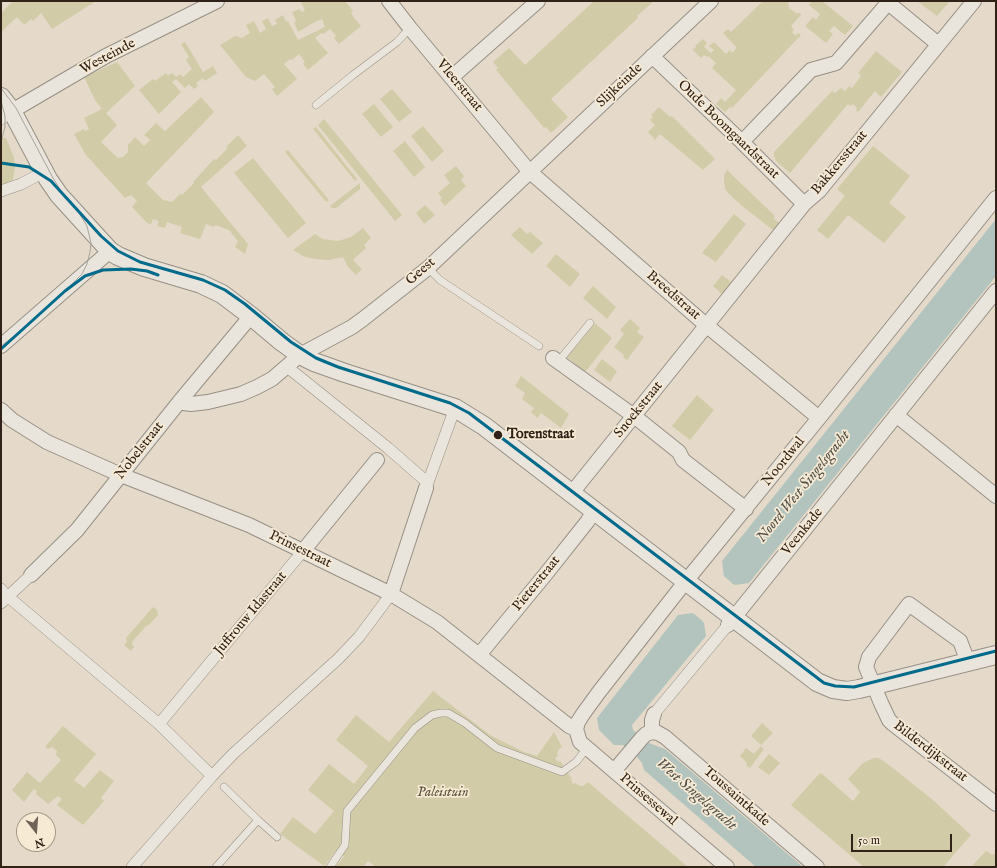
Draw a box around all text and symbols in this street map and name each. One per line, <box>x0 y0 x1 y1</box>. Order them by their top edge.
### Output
street label: Westeinde <box>77 35 139 79</box>
street label: Vleerstraat <box>432 56 486 116</box>
street label: Slijkeinde <box>593 60 647 112</box>
street label: Oude Boomgaardstraat <box>674 77 782 183</box>
street label: Bakkersstraat <box>808 128 872 198</box>
street label: Geest <box>403 255 439 289</box>
street label: Breedstraat <box>642 268 704 324</box>
street label: Snoekstraat <box>611 378 667 442</box>
street label: Nobelstraat <box>112 419 168 483</box>
place label: Torenstraat <box>507 427 574 443</box>
water label: Noord West Singelsgracht <box>753 427 855 547</box>
marker: Torenstraat <box>492 429 504 441</box>
street label: Noordwal <box>759 434 809 490</box>
street label: Veenkade <box>779 505 827 559</box>
street label: Prinsestraat <box>266 528 334 572</box>
street label: Pieterstraat <box>510 553 564 615</box>
street label: Juffrouw Idastraat <box>211 569 291 659</box>
street label: Bilderdijkstraat <box>890 718 970 786</box>
water label: West Singelsgracht <box>652 755 740 835</box>
street label: Toussaintkade <box>699 763 773 831</box>
street label: Prinsessewal <box>616 770 680 830</box>
park label: Paleistuin <box>417 785 469 801</box>
north arrow <box>16 812 56 852</box>
scale bar <box>853 826 954 852</box>
text: 50 m <box>858 833 880 848</box>
text: N <box>33 834 46 851</box>

